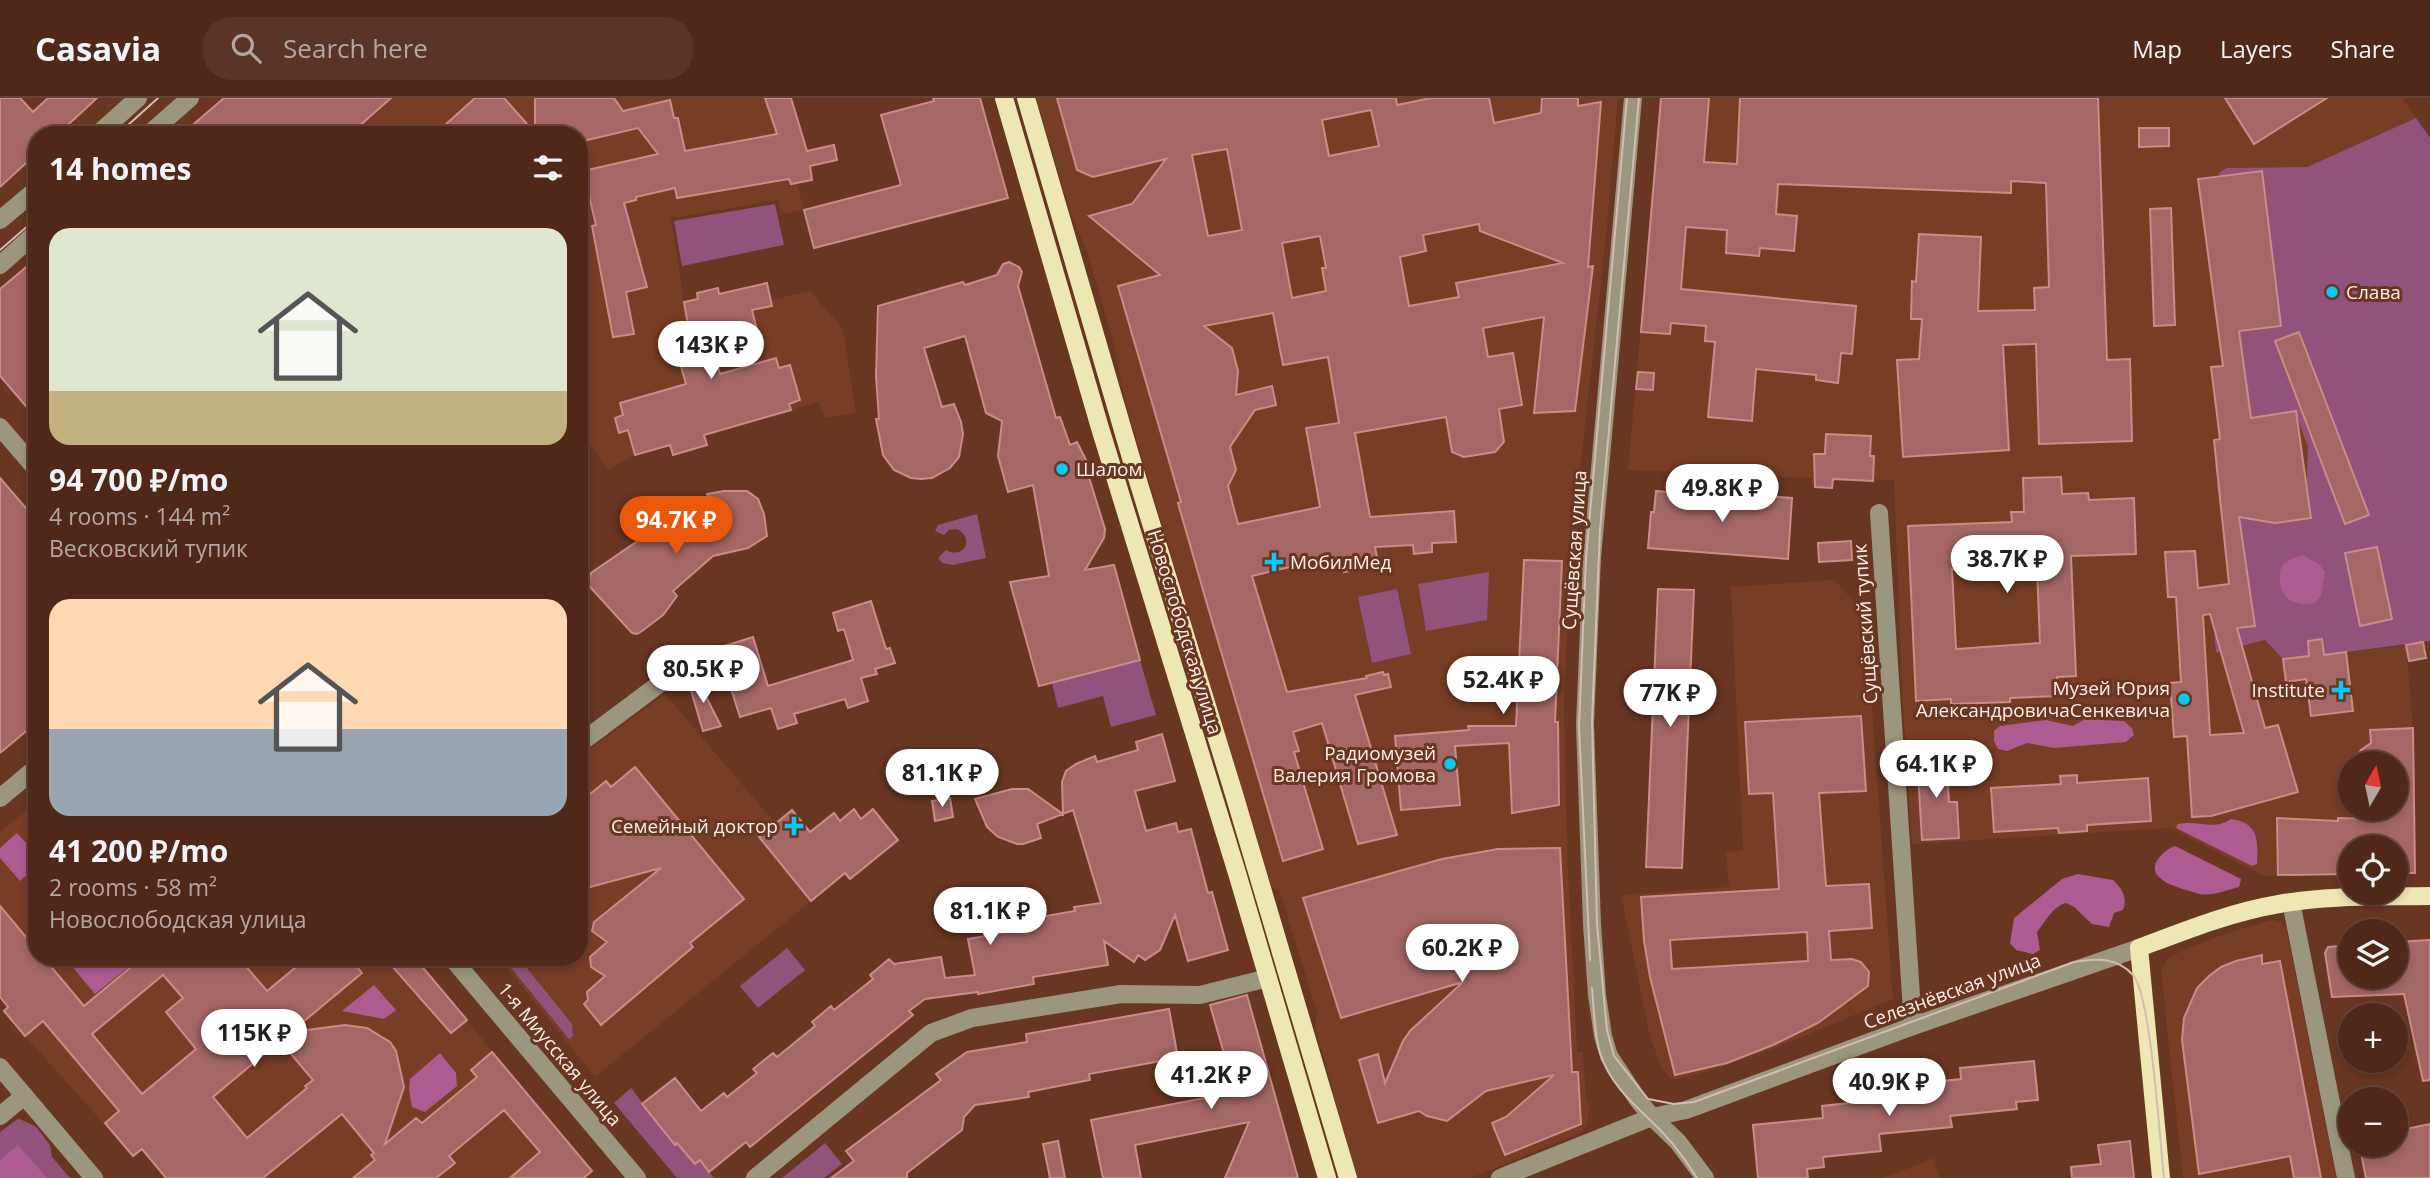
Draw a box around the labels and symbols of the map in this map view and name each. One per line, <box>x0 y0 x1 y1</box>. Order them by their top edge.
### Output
place label: Слава <box>2346 279 2401 305</box>
marker: Слава <box>2324 284 2340 300</box>
pin: 143K ₽ <box>654 322 768 381</box>
place label: Шалом <box>1076 456 1142 482</box>
marker: Шалом <box>1054 461 1070 477</box>
pin: 49.8K ₽ <box>1657 464 1787 524</box>
street label: Сущёвская улица <box>1555 469 1593 631</box>
pin: 94.7K ₽ <box>611 496 741 556</box>
street label: Новослободская улица <box>1141 527 1229 737</box>
pin: 38.7K ₽ <box>1942 536 2072 595</box>
street label: Сущёвский тупик <box>1846 543 1884 705</box>
place label: МобилМед <box>1290 549 1392 575</box>
marker: МобилМед <box>1264 552 1284 572</box>
pin: 80.5K ₽ <box>638 646 768 705</box>
pin: 52.4K ₽ <box>1438 656 1568 716</box>
pin: 77K ₽ <box>1621 670 1719 729</box>
place label: Музей Юрия АлександровичаСенкевича <box>1916 675 2170 723</box>
place label: Institute <box>2252 677 2325 703</box>
marker: Institute <box>2331 680 2351 700</box>
marker: Музей Юрия АлександровичаСенкевича <box>2176 691 2192 707</box>
place label: Радиомузей Валерия Громова <box>1273 740 1436 788</box>
pin: 64.1K ₽ <box>1871 740 2001 800</box>
pin: 81.1K ₽ <box>877 750 1007 809</box>
north arrow <box>2338 751 2408 821</box>
marker: Радиомузей Валерия Громова <box>1442 756 1458 772</box>
place label: Семейный доктор <box>611 813 778 839</box>
marker: Семейный доктор <box>784 816 804 836</box>
pin: 81.1K ₽ <box>925 888 1055 947</box>
pin: 60.2K ₽ <box>1397 924 1527 984</box>
street label: Селезнёвская улица <box>1860 947 2044 1035</box>
street label: 1-я Миусская улица <box>492 977 628 1131</box>
pin: 115K ₽ <box>197 1010 311 1069</box>
pin: 41.2K ₽ <box>1146 1052 1276 1111</box>
pin: 40.9K ₽ <box>1824 1058 1954 1118</box>

